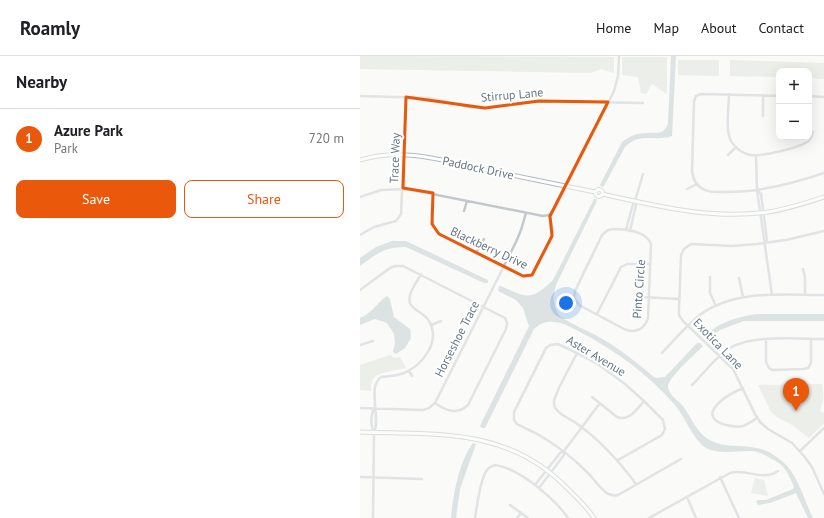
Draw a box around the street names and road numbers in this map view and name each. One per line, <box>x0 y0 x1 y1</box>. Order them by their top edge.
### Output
street label: Stirrup Lane <box>480 84 544 105</box>
street label: Trace Way <box>386 132 403 184</box>
street label: Paddock Drive <box>441 153 515 182</box>
street label: Blackberry Drive <box>448 223 530 272</box>
street label: Pinto Circle <box>629 259 648 319</box>
street label: Horseshoe Trace <box>431 298 482 379</box>
street label: Exotica Lane <box>690 315 746 372</box>
street label: Aster Avenue <box>564 332 629 379</box>

